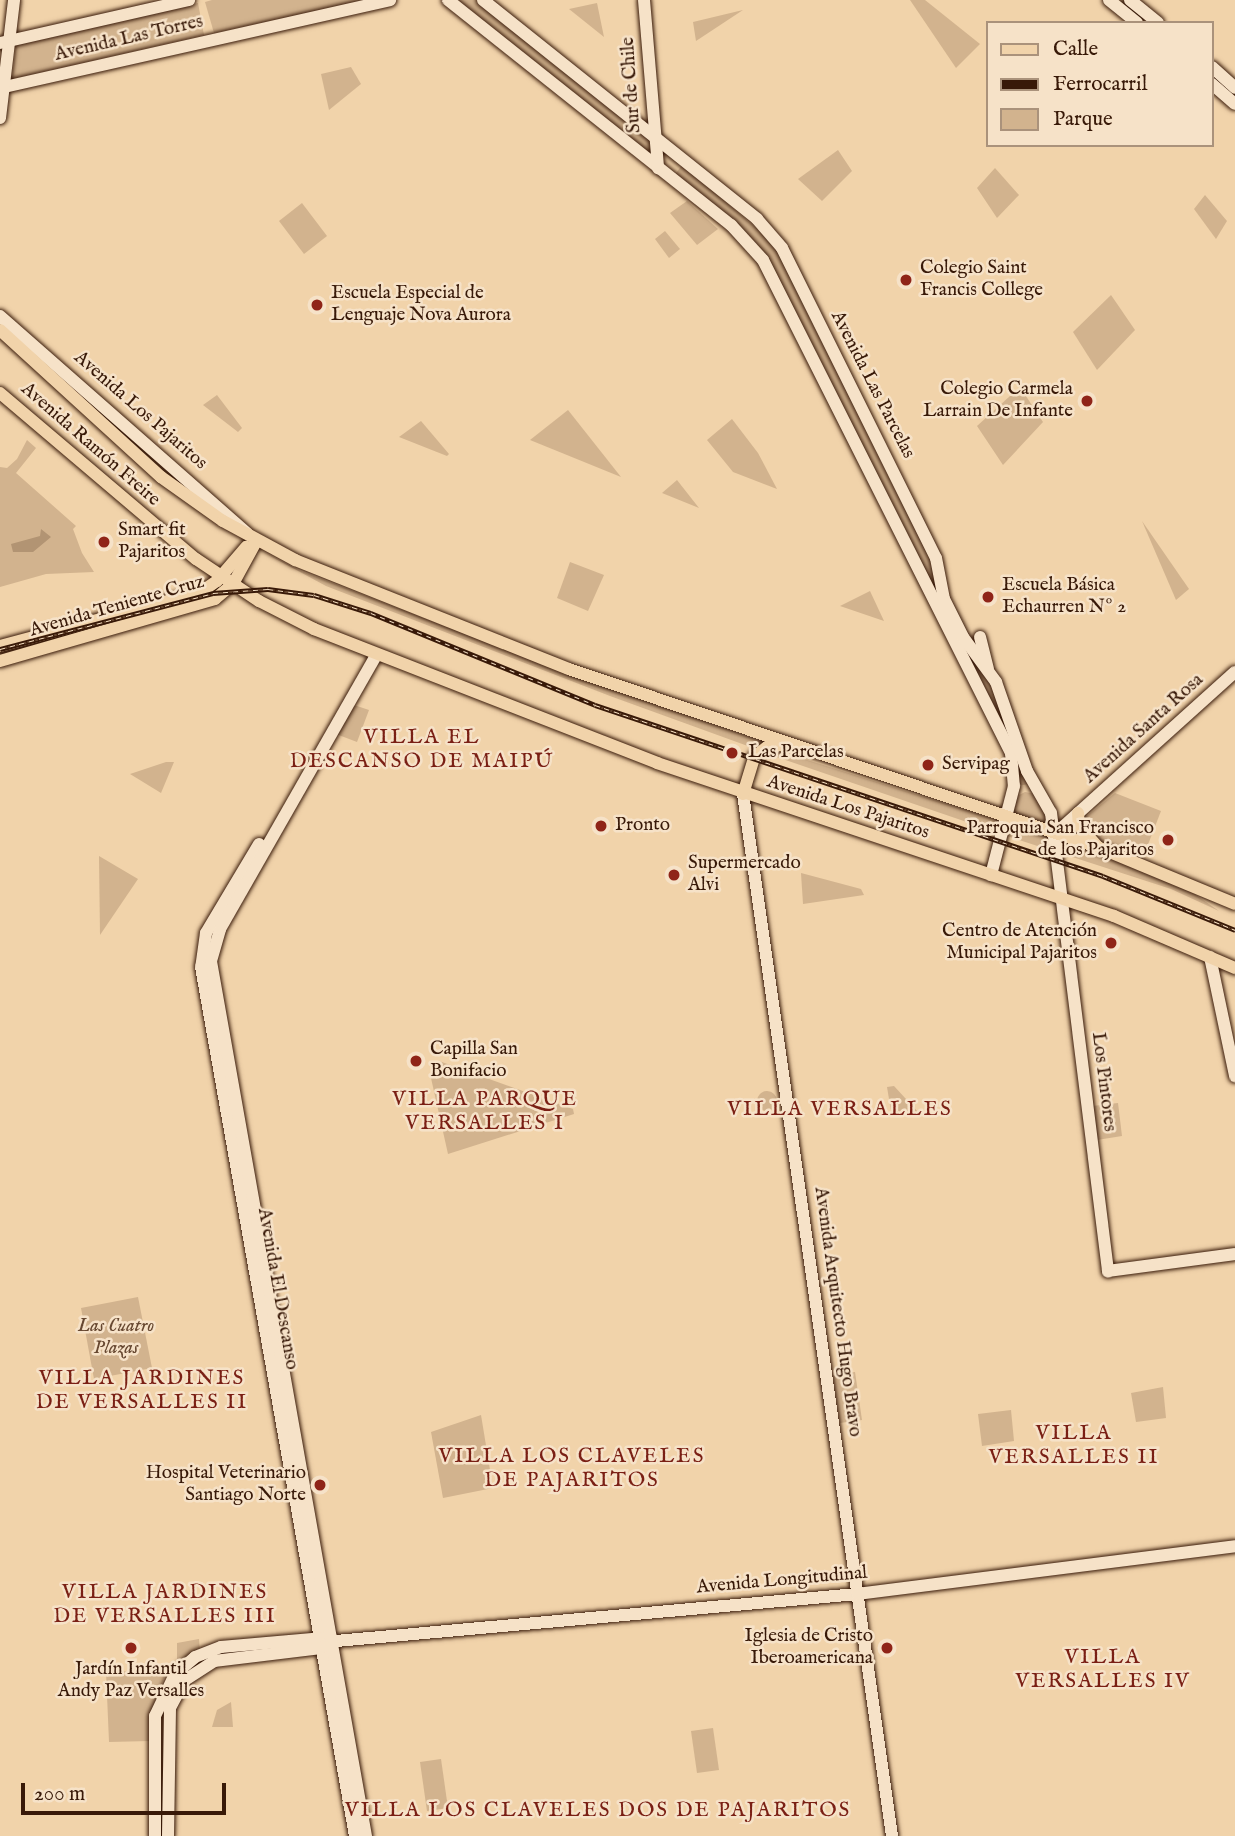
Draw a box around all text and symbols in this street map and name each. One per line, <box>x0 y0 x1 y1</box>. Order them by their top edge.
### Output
street label: Avenida Las Torres <box>53 11 205 67</box>
legend <box>986 21 1214 147</box>
street label: Sur de Chile <box>617 36 647 134</box>
text: Calle <box>1053 36 1098 63</box>
text: Ferrocarril <box>1053 71 1147 98</box>
text: Parque <box>1053 106 1113 133</box>
place label: Colegio Saint Francis College <box>920 258 1043 302</box>
marker: Colegio Saint Francis College <box>898 272 914 288</box>
place label: Escuela Especial de Lenguaje Nova Aurora <box>331 283 511 327</box>
marker: Escuela Especial de Lenguaje Nova Aurora <box>309 297 325 313</box>
street label: Avenida Las Parcelas <box>825 307 919 463</box>
street label: Avenida Los Pajaritos <box>69 347 211 475</box>
street label: Avenida Ramón Freire <box>16 378 164 512</box>
place label: Colegio Carmela Larrain De Infante <box>923 379 1073 423</box>
marker: Colegio Carmela Larrain De Infante <box>1079 393 1095 409</box>
place label: Smart fit Pajaritos <box>118 520 186 564</box>
marker: Smart fit Pajaritos <box>96 534 112 550</box>
street label: Avenida Teniente Cruz <box>27 571 207 643</box>
place label: Escuela Básica Echaurren Nº 2 <box>1002 575 1126 619</box>
marker: Escuela Básica Echaurren Nº 2 <box>980 589 996 605</box>
street label: Avenida Santa Rosa <box>1079 669 1209 789</box>
district label: VILLA EL DESCANSO DE MAIPÚ <box>292 725 552 775</box>
place label: Las Parcelas <box>748 742 844 764</box>
marker: Las Parcelas <box>722 743 742 763</box>
place label: Servipag <box>942 754 1010 776</box>
marker: Servipag <box>920 757 936 773</box>
street label: Avenida Los Pajaritos <box>764 771 932 845</box>
place label: Pronto <box>615 815 670 837</box>
marker: Pronto <box>593 818 609 834</box>
place label: Parroquia San Francisco de los Pajaritos <box>966 818 1154 862</box>
marker: Parroquia San Francisco de los Pajaritos <box>1160 832 1176 848</box>
place label: Supermercado Alvi <box>688 853 801 897</box>
marker: Supermercado Alvi <box>666 867 682 883</box>
place label: Centro de Atención Municipal Pajaritos <box>942 921 1097 965</box>
marker: Centro de Atención Municipal Pajaritos <box>1103 935 1119 951</box>
street label: Los Pintores <box>1086 1031 1120 1133</box>
place label: Capilla San Bonifacio <box>430 1039 518 1083</box>
marker: Capilla San Bonifacio <box>408 1053 424 1069</box>
district label: VILLA PARQUE VERSALLES I <box>394 1087 576 1137</box>
district label: VILLA VERSALLES <box>729 1097 951 1123</box>
street label: Avenida Arquitecto Hugo Bravo <box>808 1186 866 1438</box>
street label: Avenida El Descanso <box>252 1206 302 1372</box>
park label: Las Cuatro Plazas <box>78 1316 154 1360</box>
district label: VILLA JARDINES DE VERSALLES II <box>38 1366 246 1416</box>
district label: VILLA VERSALLES II <box>990 1421 1158 1471</box>
district label: VILLA LOS CLAVELES DE PAJARITOS <box>441 1444 703 1494</box>
place label: Hospital Veterinario Santiago Norte <box>146 1463 306 1507</box>
marker: Hospital Veterinario Santiago Norte <box>312 1477 328 1493</box>
street label: Avenida Longitudinal <box>696 1562 868 1600</box>
district label: VILLA JARDINES DE VERSALLES III <box>55 1580 275 1630</box>
place label: Iglesia de Cristo Iberoamericana <box>745 1626 873 1670</box>
marker: Jardín Infantil Andy Paz Versalles <box>123 1640 139 1656</box>
marker: Iglesia de Cristo Iberoamericana <box>879 1640 895 1656</box>
district label: VILLA VERSALLES IV <box>1017 1645 1189 1695</box>
place label: Jardín Infantil Andy Paz Versalles <box>58 1659 204 1703</box>
scale bar <box>24 1770 229 1814</box>
text: 200 m <box>34 1781 85 1808</box>
district label: VILLA LOS CLAVELES DOS DE PAJARITOS <box>349 1798 847 1824</box>

